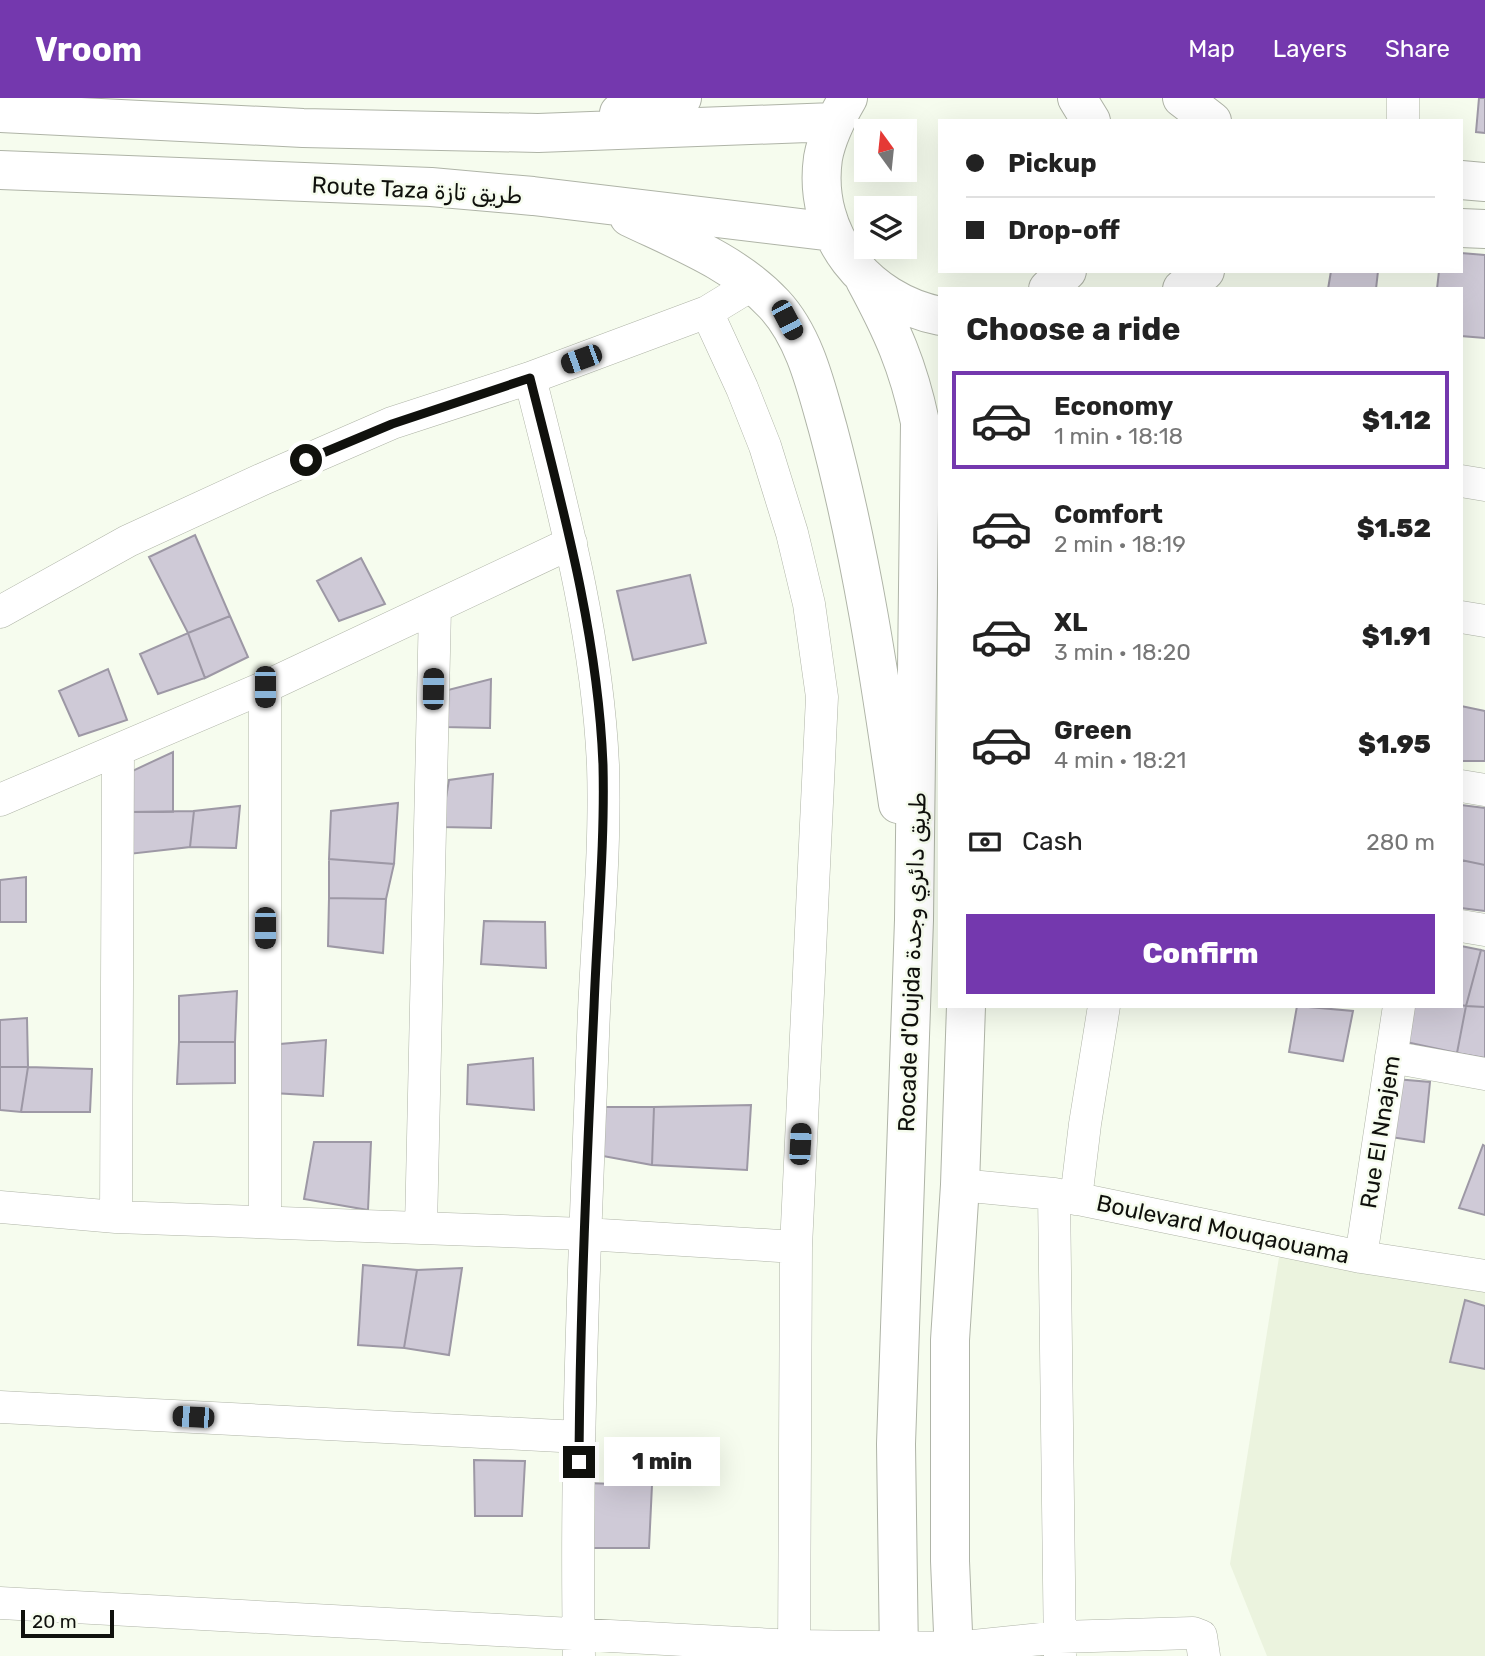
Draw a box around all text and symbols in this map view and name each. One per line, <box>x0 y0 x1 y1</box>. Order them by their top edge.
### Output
text: Vroom <box>35 30 142 69</box>
text: Map <box>1188 35 1235 63</box>
text: Layers <box>1273 35 1347 63</box>
text: Share <box>1385 35 1450 63</box>
north arrow <box>854 119 917 182</box>
map controls <box>854 119 917 259</box>
text: Pickup <box>1008 148 1097 179</box>
street label: Route Taza طريق تازة <box>311 171 523 209</box>
button: layers <box>854 196 917 259</box>
text: Drop-off <box>1008 215 1120 246</box>
car <box>768 297 807 343</box>
text: Choose a ride <box>966 310 1180 348</box>
car <box>558 342 605 376</box>
icon: car <box>970 389 1033 452</box>
text: Economy <box>1054 391 1173 422</box>
text: $1.12 <box>1362 405 1431 436</box>
text: 1 min · 18:18 <box>1054 422 1183 450</box>
route start <box>290 444 322 476</box>
icon: car <box>970 497 1033 560</box>
text: Comfort <box>1054 499 1163 530</box>
text: $1.52 <box>1357 513 1431 544</box>
text: 2 min · 18:19 <box>1054 530 1186 558</box>
icon: car <box>970 605 1033 668</box>
text: XL <box>1054 607 1087 638</box>
text: $1.91 <box>1362 621 1431 652</box>
text: 3 min · 18:20 <box>1054 638 1191 666</box>
car <box>255 666 276 708</box>
car <box>423 668 444 710</box>
icon: car <box>970 713 1033 776</box>
text: Green <box>1054 715 1132 746</box>
text: $1.95 <box>1358 729 1431 760</box>
text: 4 min · 18:21 <box>1054 746 1186 774</box>
street label: Rocade d'Oujda طريق دائري وجدة <box>892 791 935 1133</box>
icon: cash <box>966 823 1004 861</box>
text: Cash <box>1022 826 1083 857</box>
text: 280 m <box>1366 828 1435 856</box>
car <box>255 907 276 949</box>
button: Confirm <box>966 914 1435 994</box>
street label: Rue El Nnajem <box>1354 1053 1406 1211</box>
car <box>789 1122 812 1166</box>
street label: Boulevard Mouqaouama <box>1094 1188 1352 1270</box>
car <box>172 1405 215 1429</box>
callout: 1 min <box>604 1438 719 1486</box>
route end <box>563 1446 595 1478</box>
text: 1 min <box>632 1447 692 1475</box>
scale bar <box>21 1607 114 1639</box>
text: 20 m <box>32 1610 77 1633</box>

